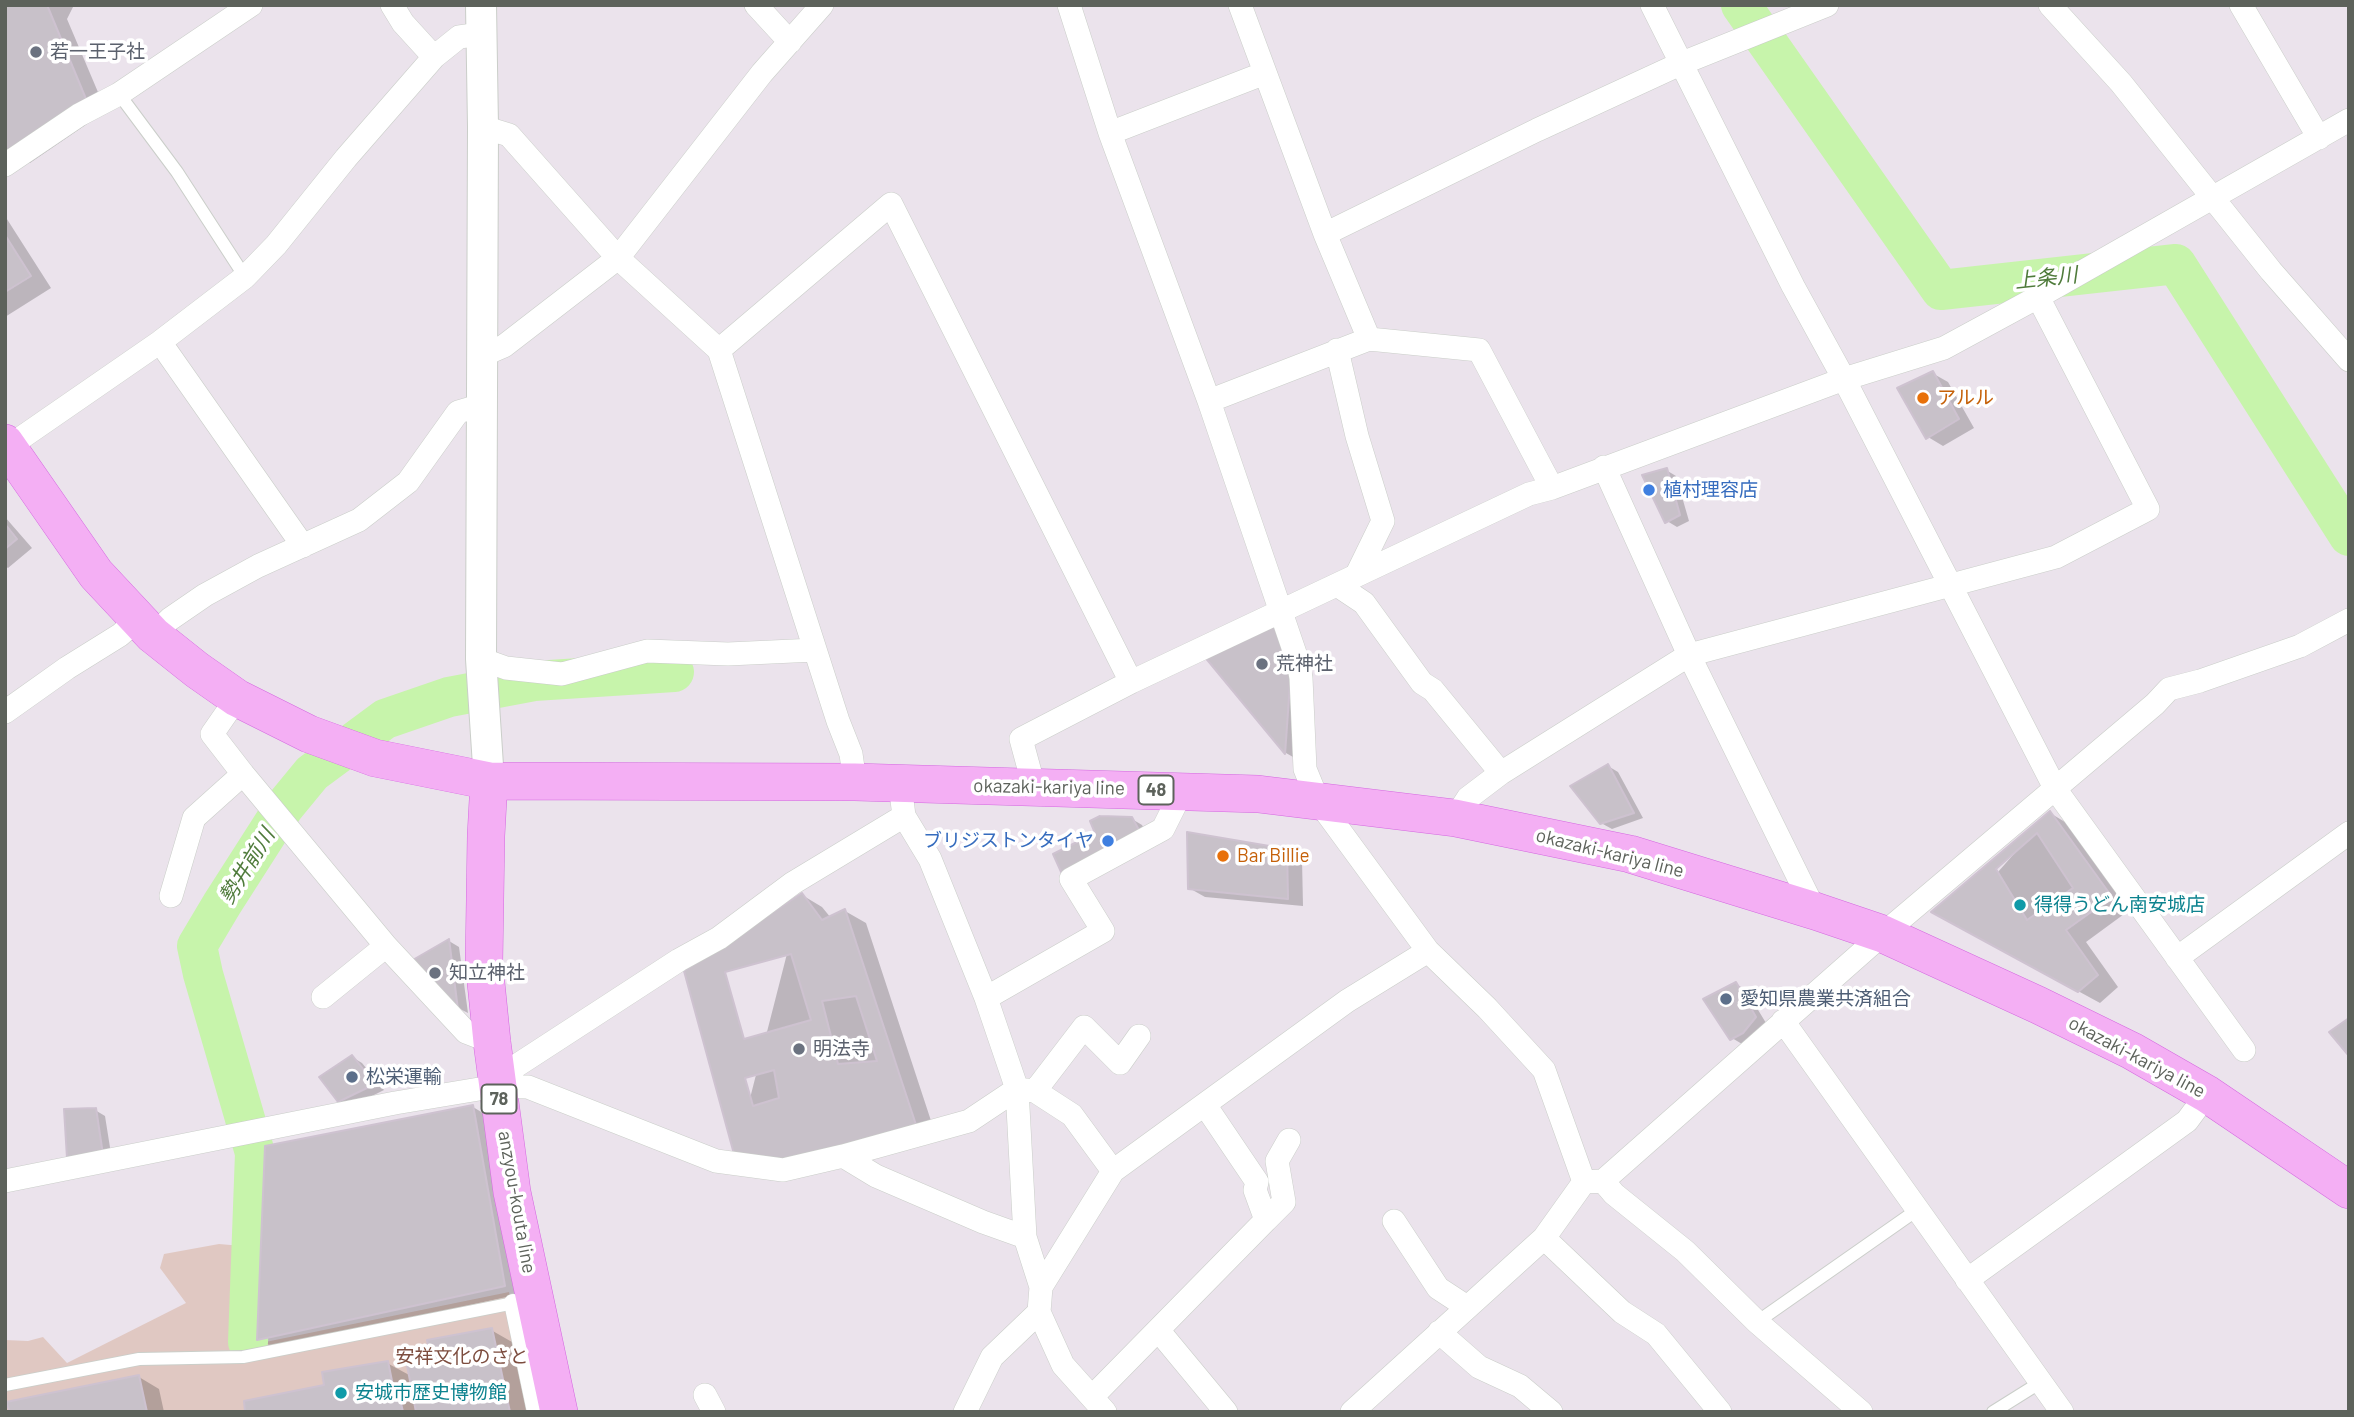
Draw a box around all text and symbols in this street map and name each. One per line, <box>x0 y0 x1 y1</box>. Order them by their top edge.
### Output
place label: 若一王子社 <box>50 41 145 63</box>
marker: 若一王子社 <box>28 44 44 60</box>
water label: 上条川 <box>2013 262 2079 294</box>
place label: アルル <box>1937 387 1994 409</box>
marker: アルル <box>1915 390 1931 406</box>
place label: 植村理容店 <box>1663 479 1758 501</box>
marker: 植村理容店 <box>1641 482 1657 498</box>
place label: 荒神社 <box>1276 653 1333 675</box>
marker: 荒神社 <box>1254 656 1270 672</box>
street label: okazaki-kariya line <box>973 774 1125 800</box>
road number: 48 <box>1138 776 1174 804</box>
water label: 勢井前川 <box>214 824 280 908</box>
street label: okazaki-kariya line <box>1534 824 1686 882</box>
place label: ブリジストンタイヤ <box>923 830 1094 852</box>
marker: ブリジストンタイヤ <box>1100 833 1116 849</box>
place label: Bar Billie <box>1237 845 1310 867</box>
marker: Bar Billie <box>1215 848 1231 864</box>
place label: 得得うどん南安城店 <box>2034 894 2205 916</box>
marker: 得得うどん南安城店 <box>2012 897 2028 913</box>
place label: 知立神社 <box>449 962 525 984</box>
marker: 知立神社 <box>427 965 443 981</box>
place label: 愛知県農業共済組合 <box>1740 988 1911 1010</box>
marker: 愛知県農業共済組合 <box>1718 991 1734 1007</box>
street label: okazaki-kariya line <box>2065 1011 2209 1103</box>
place label: 明法寺 <box>813 1038 870 1060</box>
marker: 明法寺 <box>791 1041 807 1057</box>
place label: 松栄運輸 <box>366 1066 442 1088</box>
marker: 松栄運輸 <box>344 1069 360 1085</box>
road number: 78 <box>482 1084 516 1114</box>
street label: anzyou-kouta line <box>493 1129 541 1275</box>
park label: 安祥文化のさと <box>396 1346 528 1368</box>
place label: 安城市歴史博物館 <box>355 1382 507 1404</box>
marker: 安城市歴史博物館 <box>333 1385 349 1401</box>

